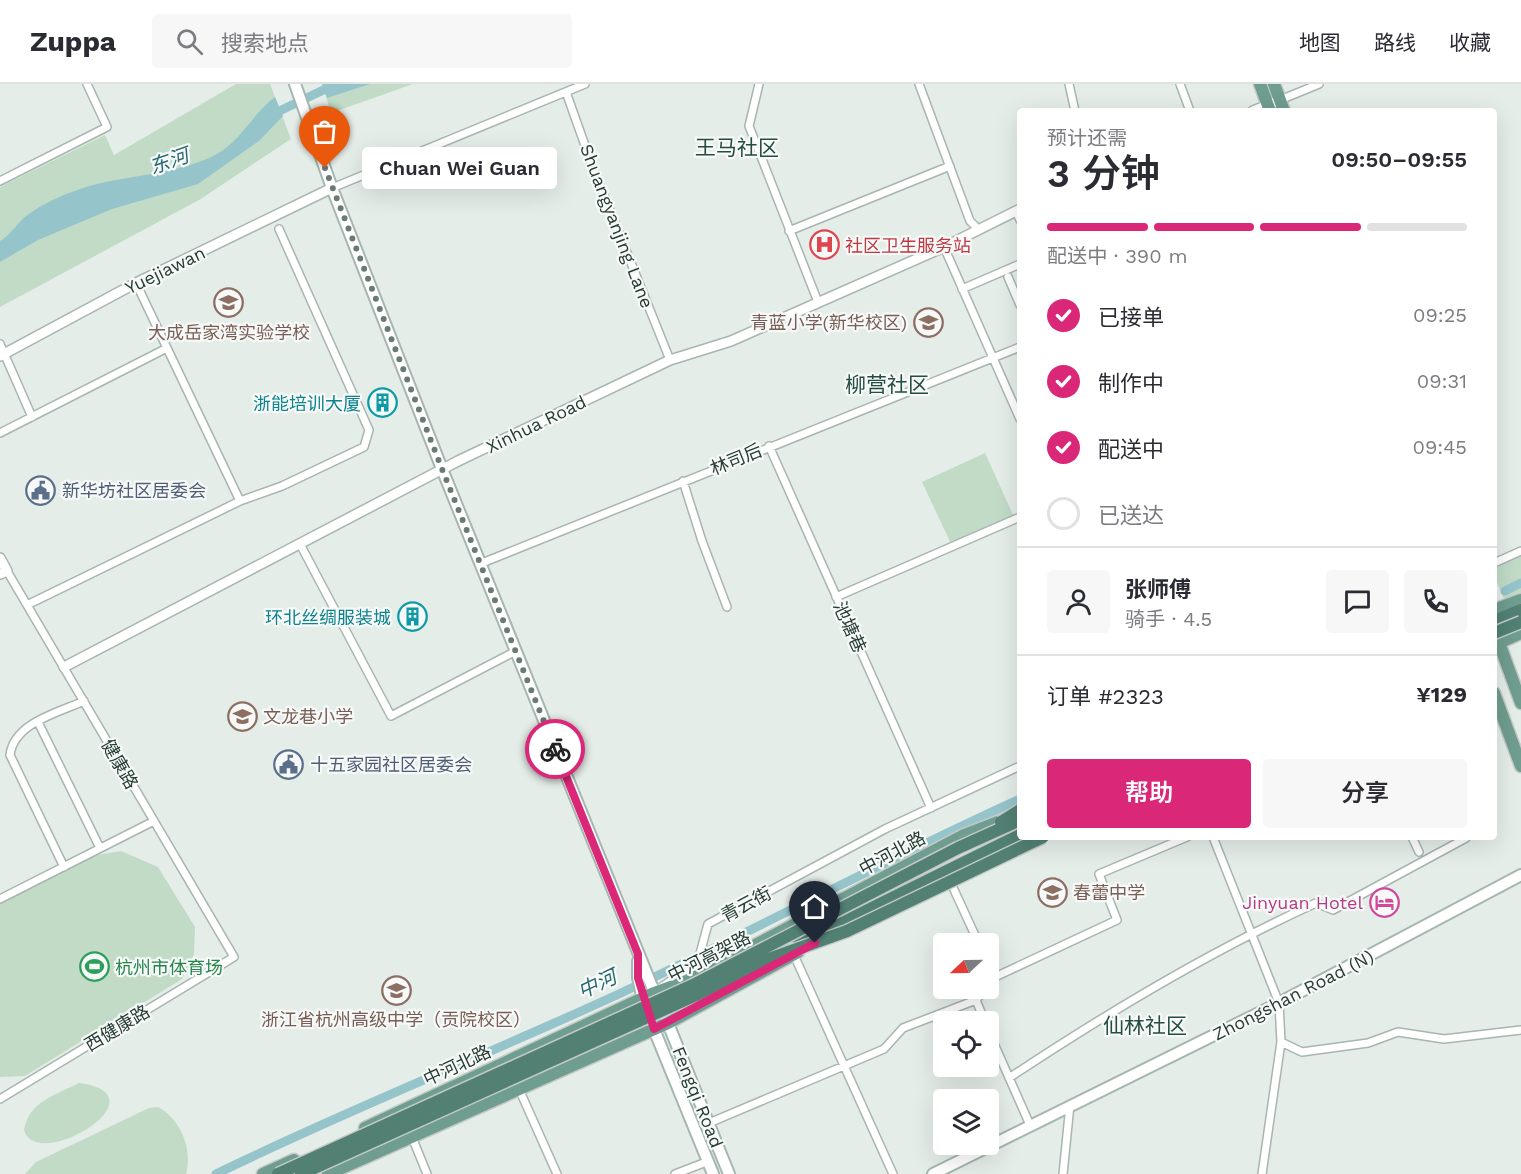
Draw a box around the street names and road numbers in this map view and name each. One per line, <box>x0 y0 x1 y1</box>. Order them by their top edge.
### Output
street label: Shuangyanjing Lane <box>576 141 658 311</box>
street label: Yuejiawan <box>121 242 209 298</box>
street label: Xinhua Road <box>482 391 590 457</box>
street label: 林司后 <box>707 439 765 479</box>
street label: 池塘巷 <box>829 598 871 656</box>
street label: 健康路 <box>97 735 143 793</box>
street label: 中河北路 <box>855 827 929 879</box>
street label: 青云街 <box>717 882 775 926</box>
street label: 中河高架路 <box>664 926 754 986</box>
street label: Zhongshan Road (N) <box>1209 945 1377 1045</box>
street label: 西健康路 <box>81 1000 153 1056</box>
street label: 中河北路 <box>420 1040 494 1090</box>
street label: Fengqi Road <box>668 1043 728 1151</box>

